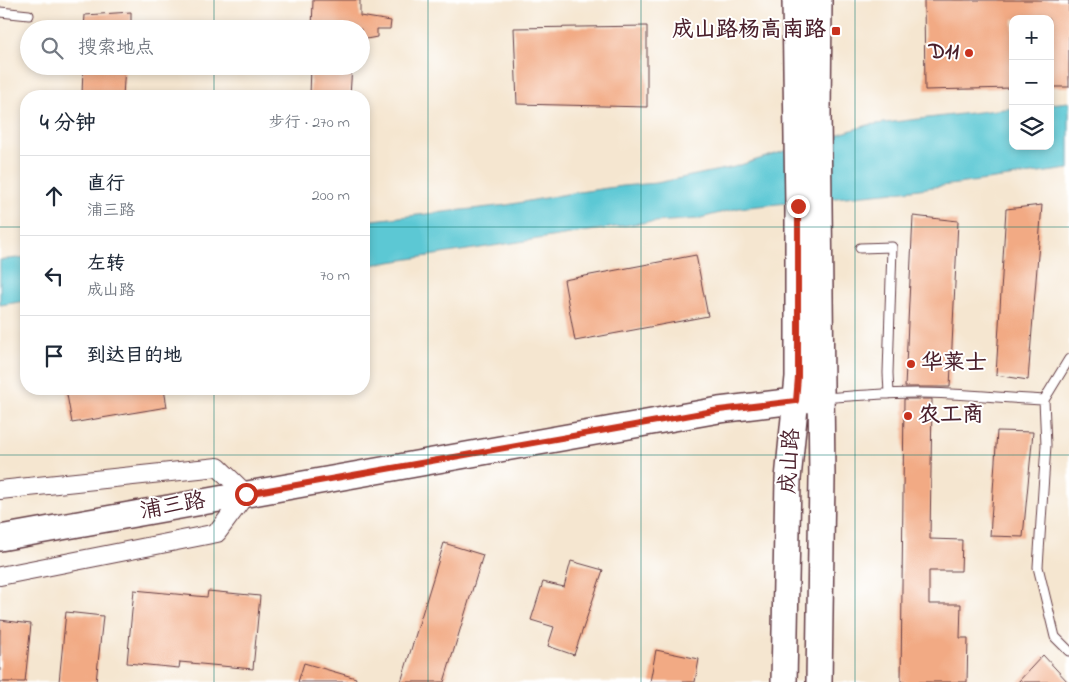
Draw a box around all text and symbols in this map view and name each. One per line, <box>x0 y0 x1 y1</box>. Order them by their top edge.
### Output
place label: 成山路杨高南路 <box>672 15 826 47</box>
map controls <box>1009 15 1054 150</box>
button: + <box>1009 15 1054 60</box>
search box <box>20 20 370 75</box>
marker: 成山路杨高南路 <box>830 25 842 37</box>
icon: search <box>38 34 66 62</box>
text: 搜索地点 <box>78 35 154 62</box>
place label: D11 <box>928 37 959 69</box>
marker: D11 <box>963 47 975 59</box>
button: − <box>1009 60 1054 105</box>
button: layers <box>1009 105 1054 150</box>
text: 4 分钟 <box>40 109 96 139</box>
text: 步行 · 270 m <box>269 111 350 135</box>
text: 直行 <box>87 171 125 198</box>
icon: ahead <box>40 182 68 210</box>
text: 200 m <box>312 184 350 208</box>
route end <box>787 195 810 218</box>
text: 浦三路 <box>87 199 135 223</box>
text: 左转 <box>87 251 125 278</box>
icon: left <box>40 262 68 290</box>
text: 70 m <box>320 264 350 288</box>
text: 成山路 <box>87 279 135 303</box>
icon: arrive <box>40 342 68 370</box>
text: 到达目的地 <box>87 343 182 370</box>
place label: 华莱士 <box>921 348 987 380</box>
marker: 华莱士 <box>905 358 917 370</box>
place label: 农工商 <box>918 400 984 432</box>
marker: 农工商 <box>902 410 914 422</box>
street label: 成山路 <box>773 427 809 495</box>
route start <box>235 483 258 506</box>
street label: 浦三路 <box>138 486 208 528</box>

